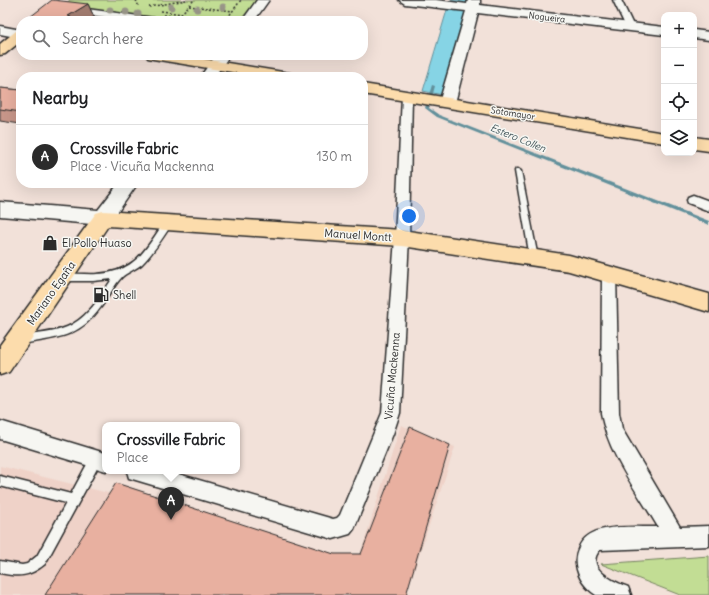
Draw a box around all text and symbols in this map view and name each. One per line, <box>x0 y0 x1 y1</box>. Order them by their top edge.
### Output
street label: Nogueira <box>528 9 566 25</box>
map controls <box>661 12 697 156</box>
button: + <box>661 12 697 48</box>
search box <box>16 16 368 60</box>
icon: search <box>30 27 52 49</box>
text: Search here <box>62 29 143 48</box>
button: − <box>661 48 697 84</box>
button: locate <box>661 84 697 120</box>
text: Nearby <box>32 87 88 109</box>
street label: Sotomayor <box>490 104 536 122</box>
button: layers <box>661 120 697 156</box>
water label: Estero Collen <box>488 121 548 155</box>
text: Crossville Fabric <box>70 139 179 158</box>
text: A <box>41 148 49 165</box>
text: 130 m <box>316 148 352 165</box>
text: Place · Vicuña Mackenna <box>70 158 214 175</box>
your location <box>399 206 419 226</box>
street label: Manuel Montt <box>324 226 392 244</box>
shop icon: El Pollo Huaso <box>41 234 59 252</box>
place label: El Pollo Huaso <box>62 236 132 250</box>
street label: Mariano Egaña <box>24 258 78 328</box>
fuel station icon: Shell <box>92 286 110 304</box>
place label: Shell <box>113 288 136 302</box>
street label: Vicuña Mackenna <box>381 332 403 420</box>
popup <box>102 422 240 474</box>
text: Crossville Fabric <box>117 430 225 449</box>
text: Place <box>117 449 148 466</box>
pin: A <box>158 487 184 520</box>

